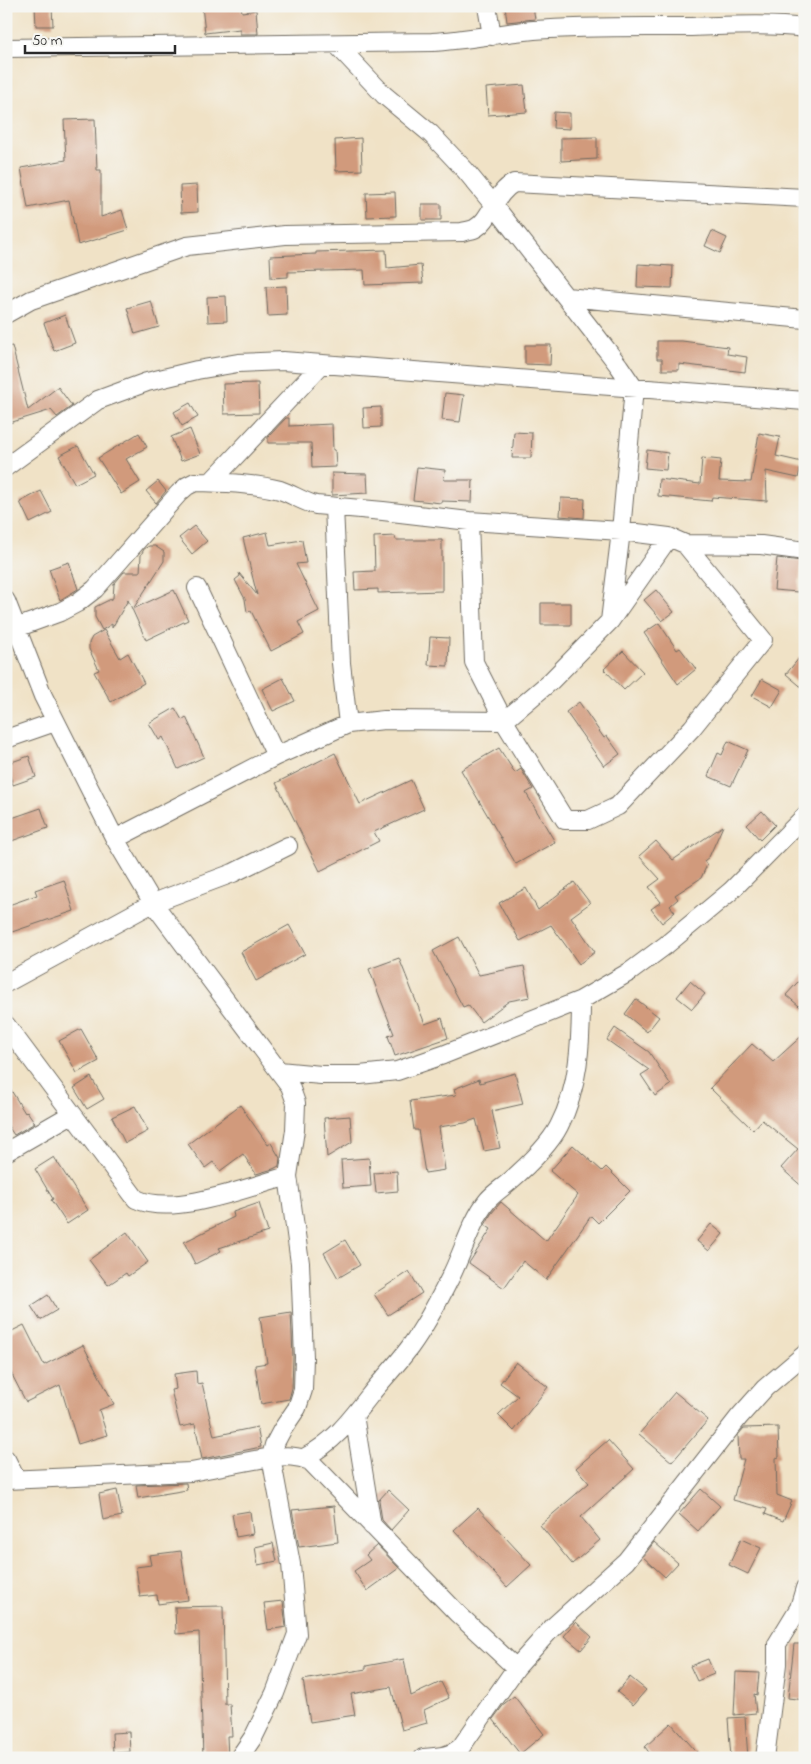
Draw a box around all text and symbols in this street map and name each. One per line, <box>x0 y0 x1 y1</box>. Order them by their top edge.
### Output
scale bar <box>25 22 175 54</box>
text: 50 m <box>32 30 63 52</box>

